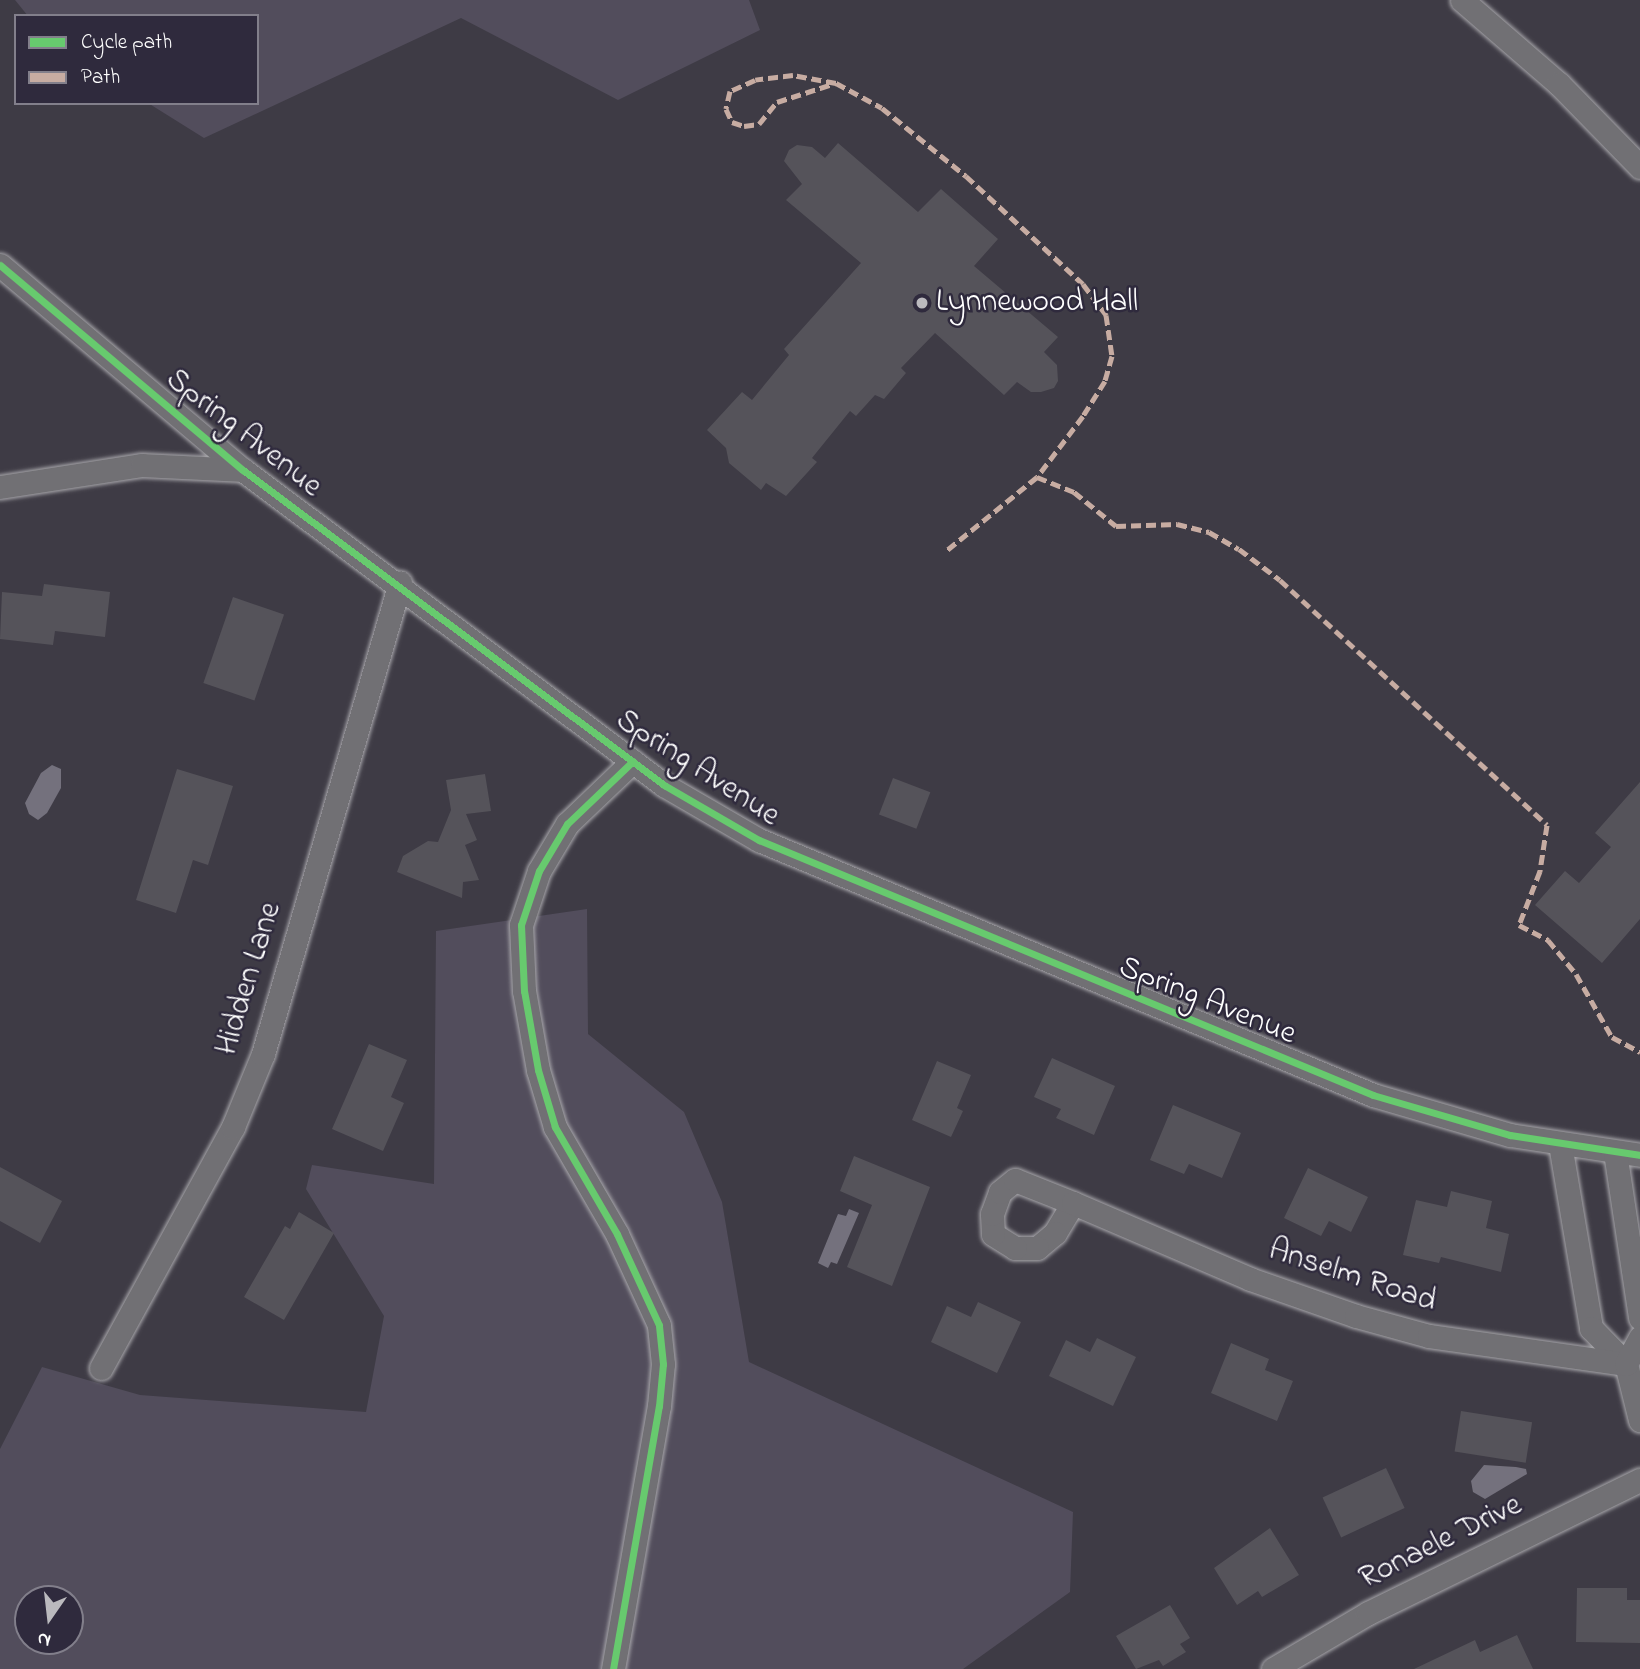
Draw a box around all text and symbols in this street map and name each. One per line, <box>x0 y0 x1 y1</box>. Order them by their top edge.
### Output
legend <box>14 14 259 105</box>
text: Cycle path <box>81 28 172 58</box>
text: Path <box>81 63 120 93</box>
place label: Lynnewood Hall <box>936 284 1138 322</box>
marker: Lynnewood Hall <box>914 295 930 311</box>
street label: Spring Avenue <box>157 361 329 507</box>
street label: Spring Avenue <box>608 702 786 836</box>
street label: Hidden Lane <box>209 898 291 1060</box>
street label: Spring Avenue <box>1113 949 1301 1055</box>
street label: Anselm Road <box>1263 1232 1441 1322</box>
street label: Ronaele Drive <box>1353 1487 1529 1599</box>
north arrow <box>14 1585 84 1655</box>
text: N <box>35 1624 54 1654</box>

